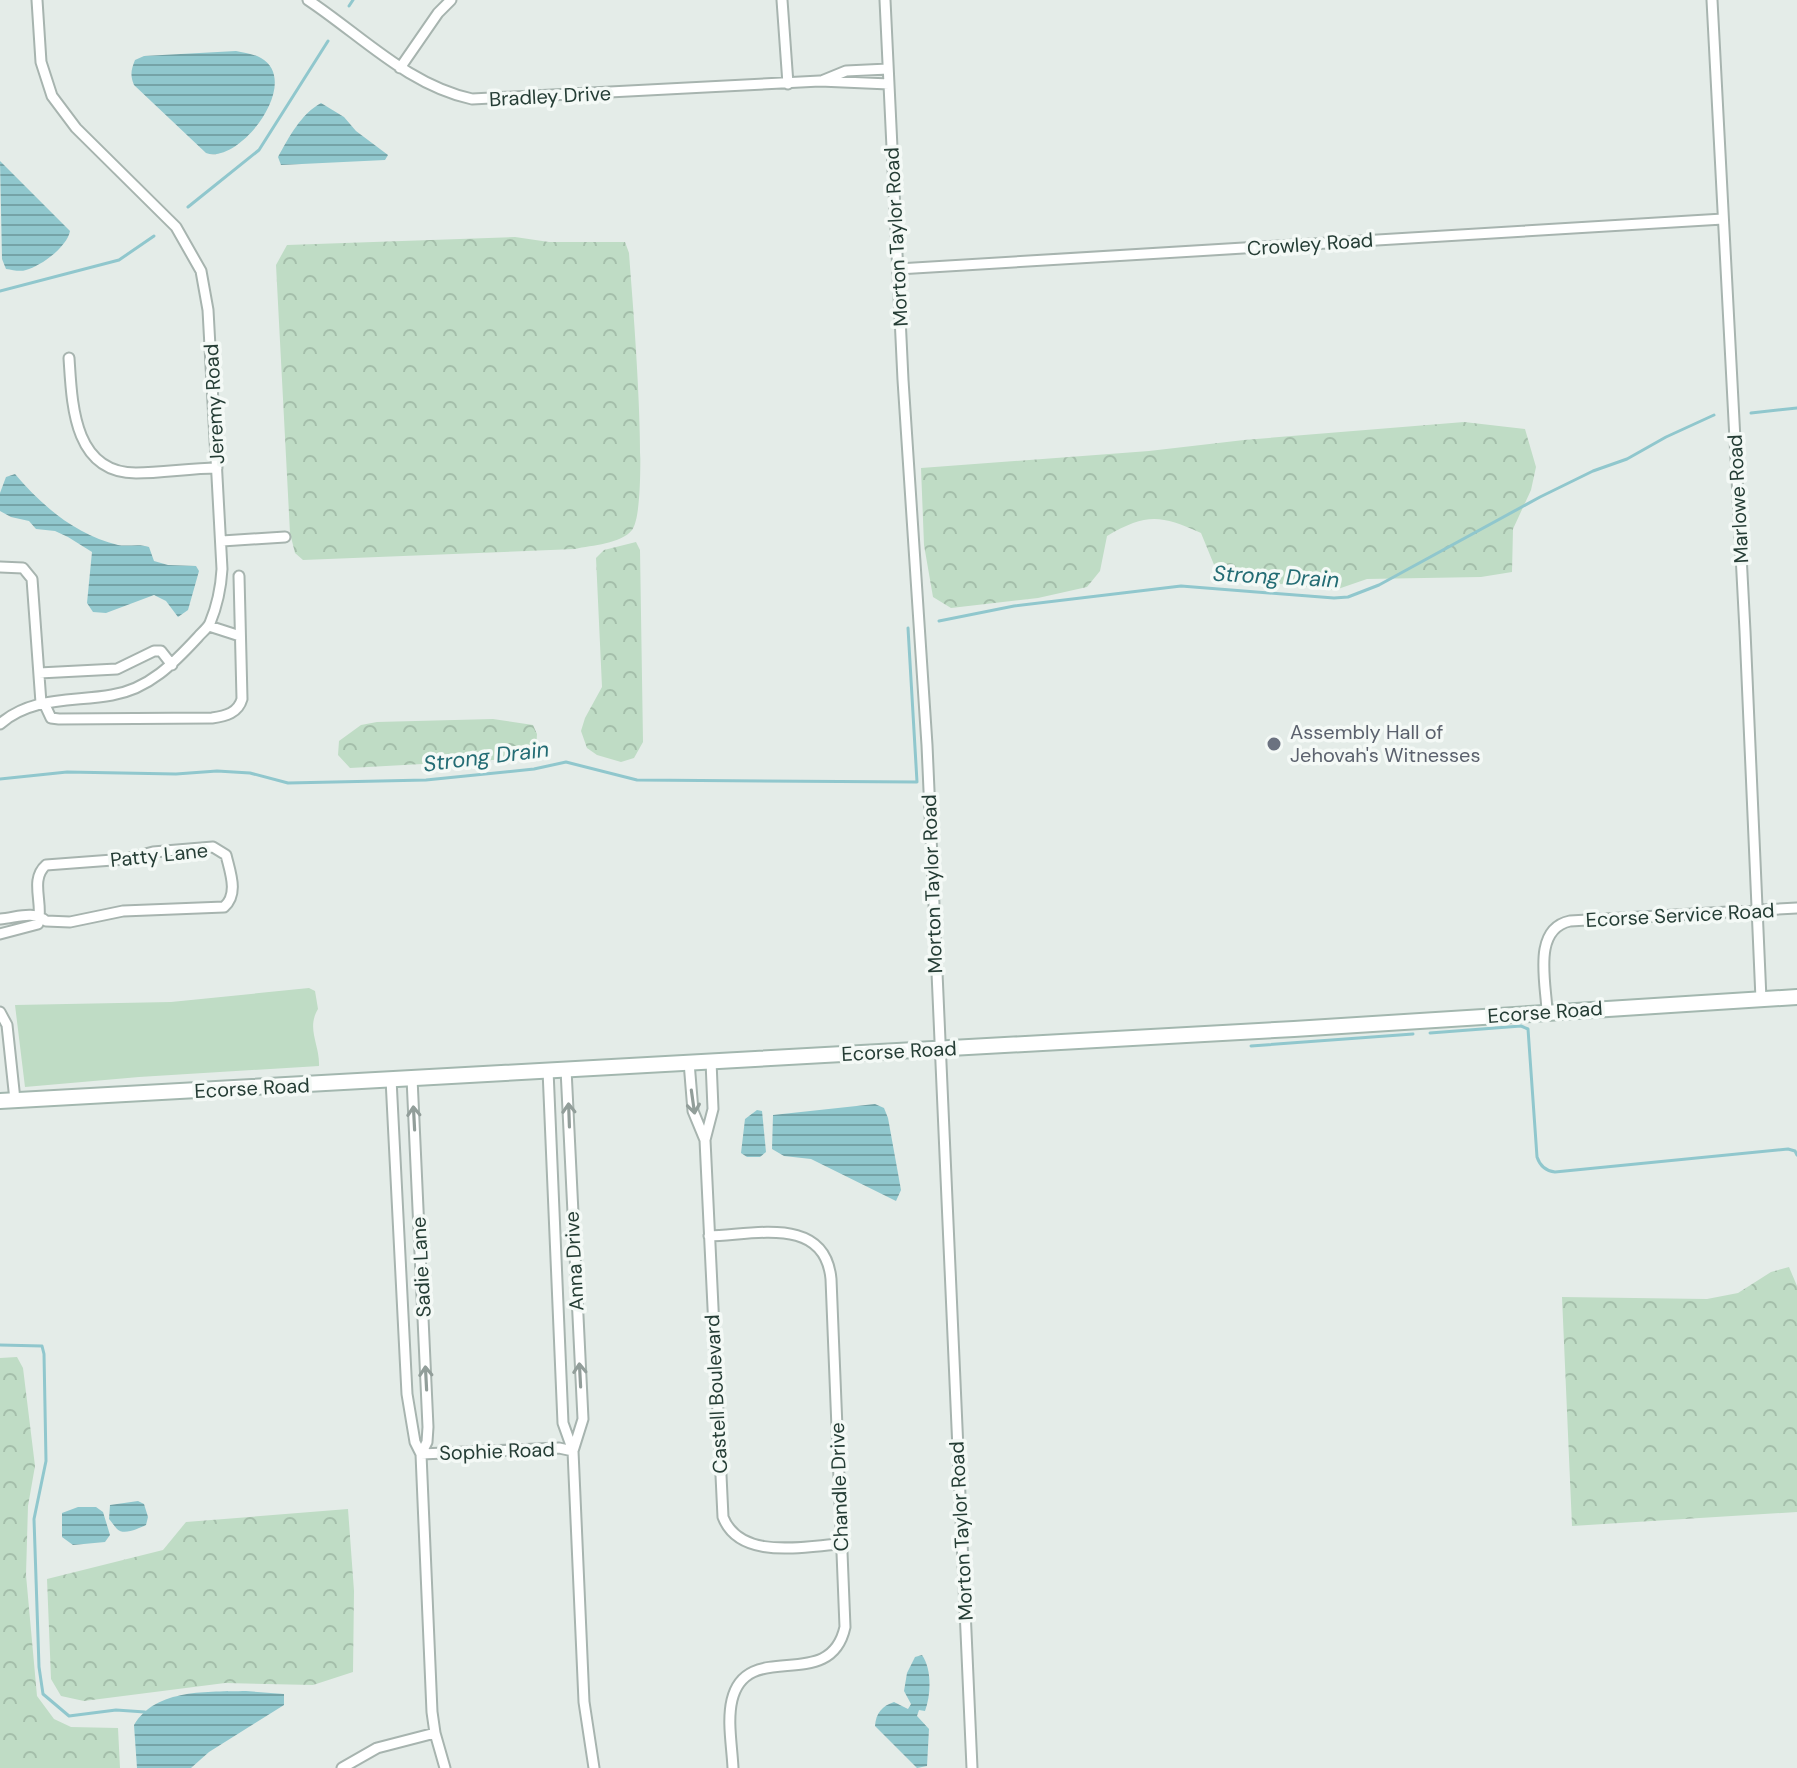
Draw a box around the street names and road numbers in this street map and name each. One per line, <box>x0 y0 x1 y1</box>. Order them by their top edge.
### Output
street label: Bradley Drive <box>488 80 612 112</box>
street label: Morton Taylor Road <box>878 147 914 327</box>
street label: Crowley Road <box>1246 227 1374 261</box>
street label: Jeremy Road <box>198 343 230 465</box>
street label: Marlowe Road <box>1722 434 1754 564</box>
street label: Morton Taylor Road <box>916 794 948 974</box>
street label: Patty Lane <box>109 837 209 873</box>
street label: Ecorse Service Road <box>1585 897 1775 933</box>
street label: Ecorse Road <box>1487 995 1603 1029</box>
street label: Ecorse Road <box>841 1035 957 1067</box>
street label: Ecorse Road <box>194 1072 310 1104</box>
street label: Anna Drive <box>558 1210 590 1312</box>
street label: Sadie Lane <box>405 1216 437 1318</box>
street label: Castell Boulevard <box>699 1314 733 1474</box>
street label: Chandle Drive <box>824 1422 854 1552</box>
street label: Sophie Road <box>439 1436 555 1466</box>
street label: Morton Taylor Road <box>943 1441 979 1621</box>

